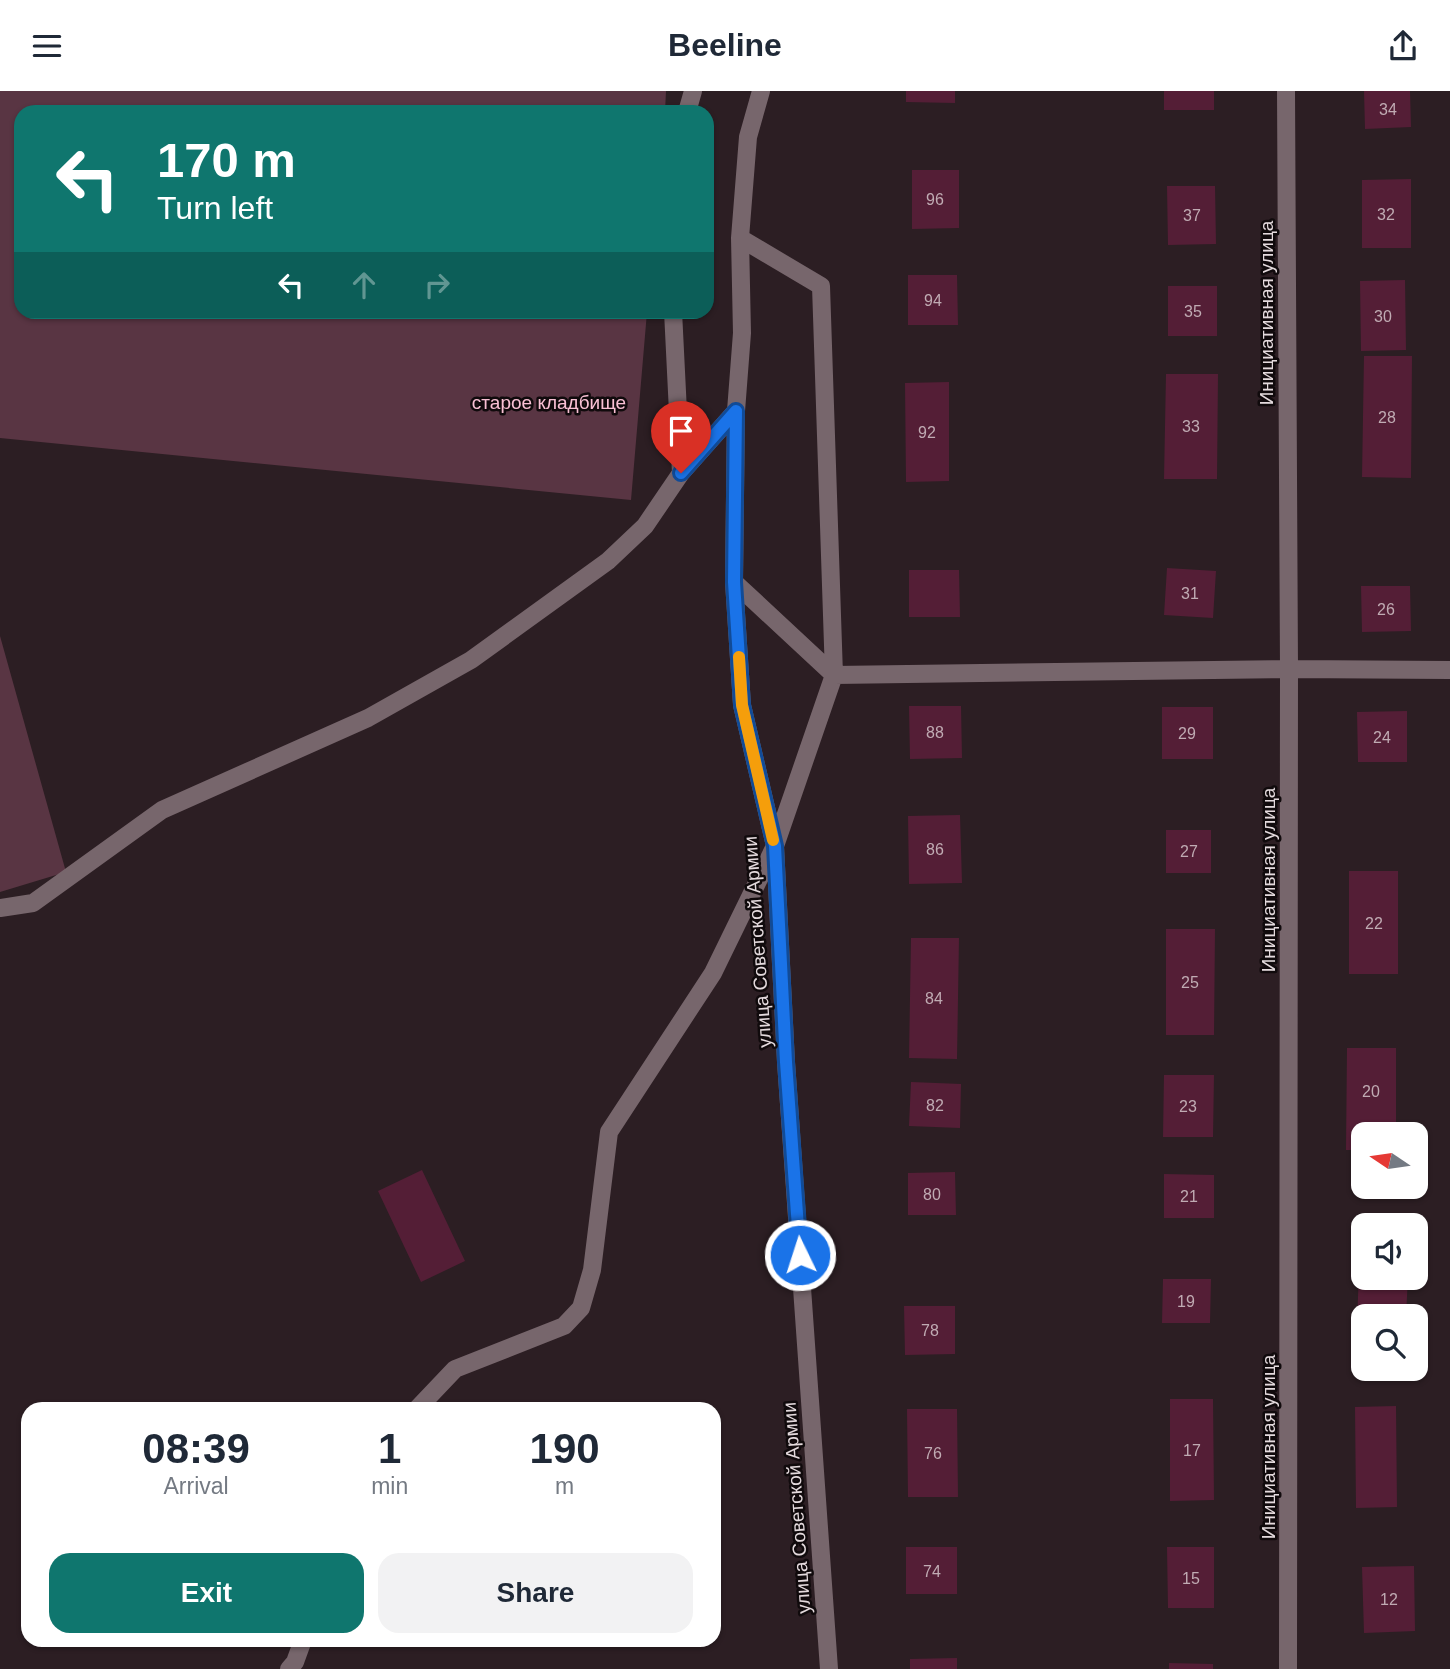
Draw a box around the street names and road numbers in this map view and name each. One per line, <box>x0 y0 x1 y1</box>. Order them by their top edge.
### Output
street label: Инициативная улица <box>1256 220 1277 405</box>
street label: Инициативная улица <box>1258 787 1279 972</box>
street label: улица Советской Армии <box>740 835 775 1049</box>
street label: Инициативная улица <box>1258 1354 1279 1539</box>
street label: улица Советской Армии <box>779 1401 814 1615</box>

